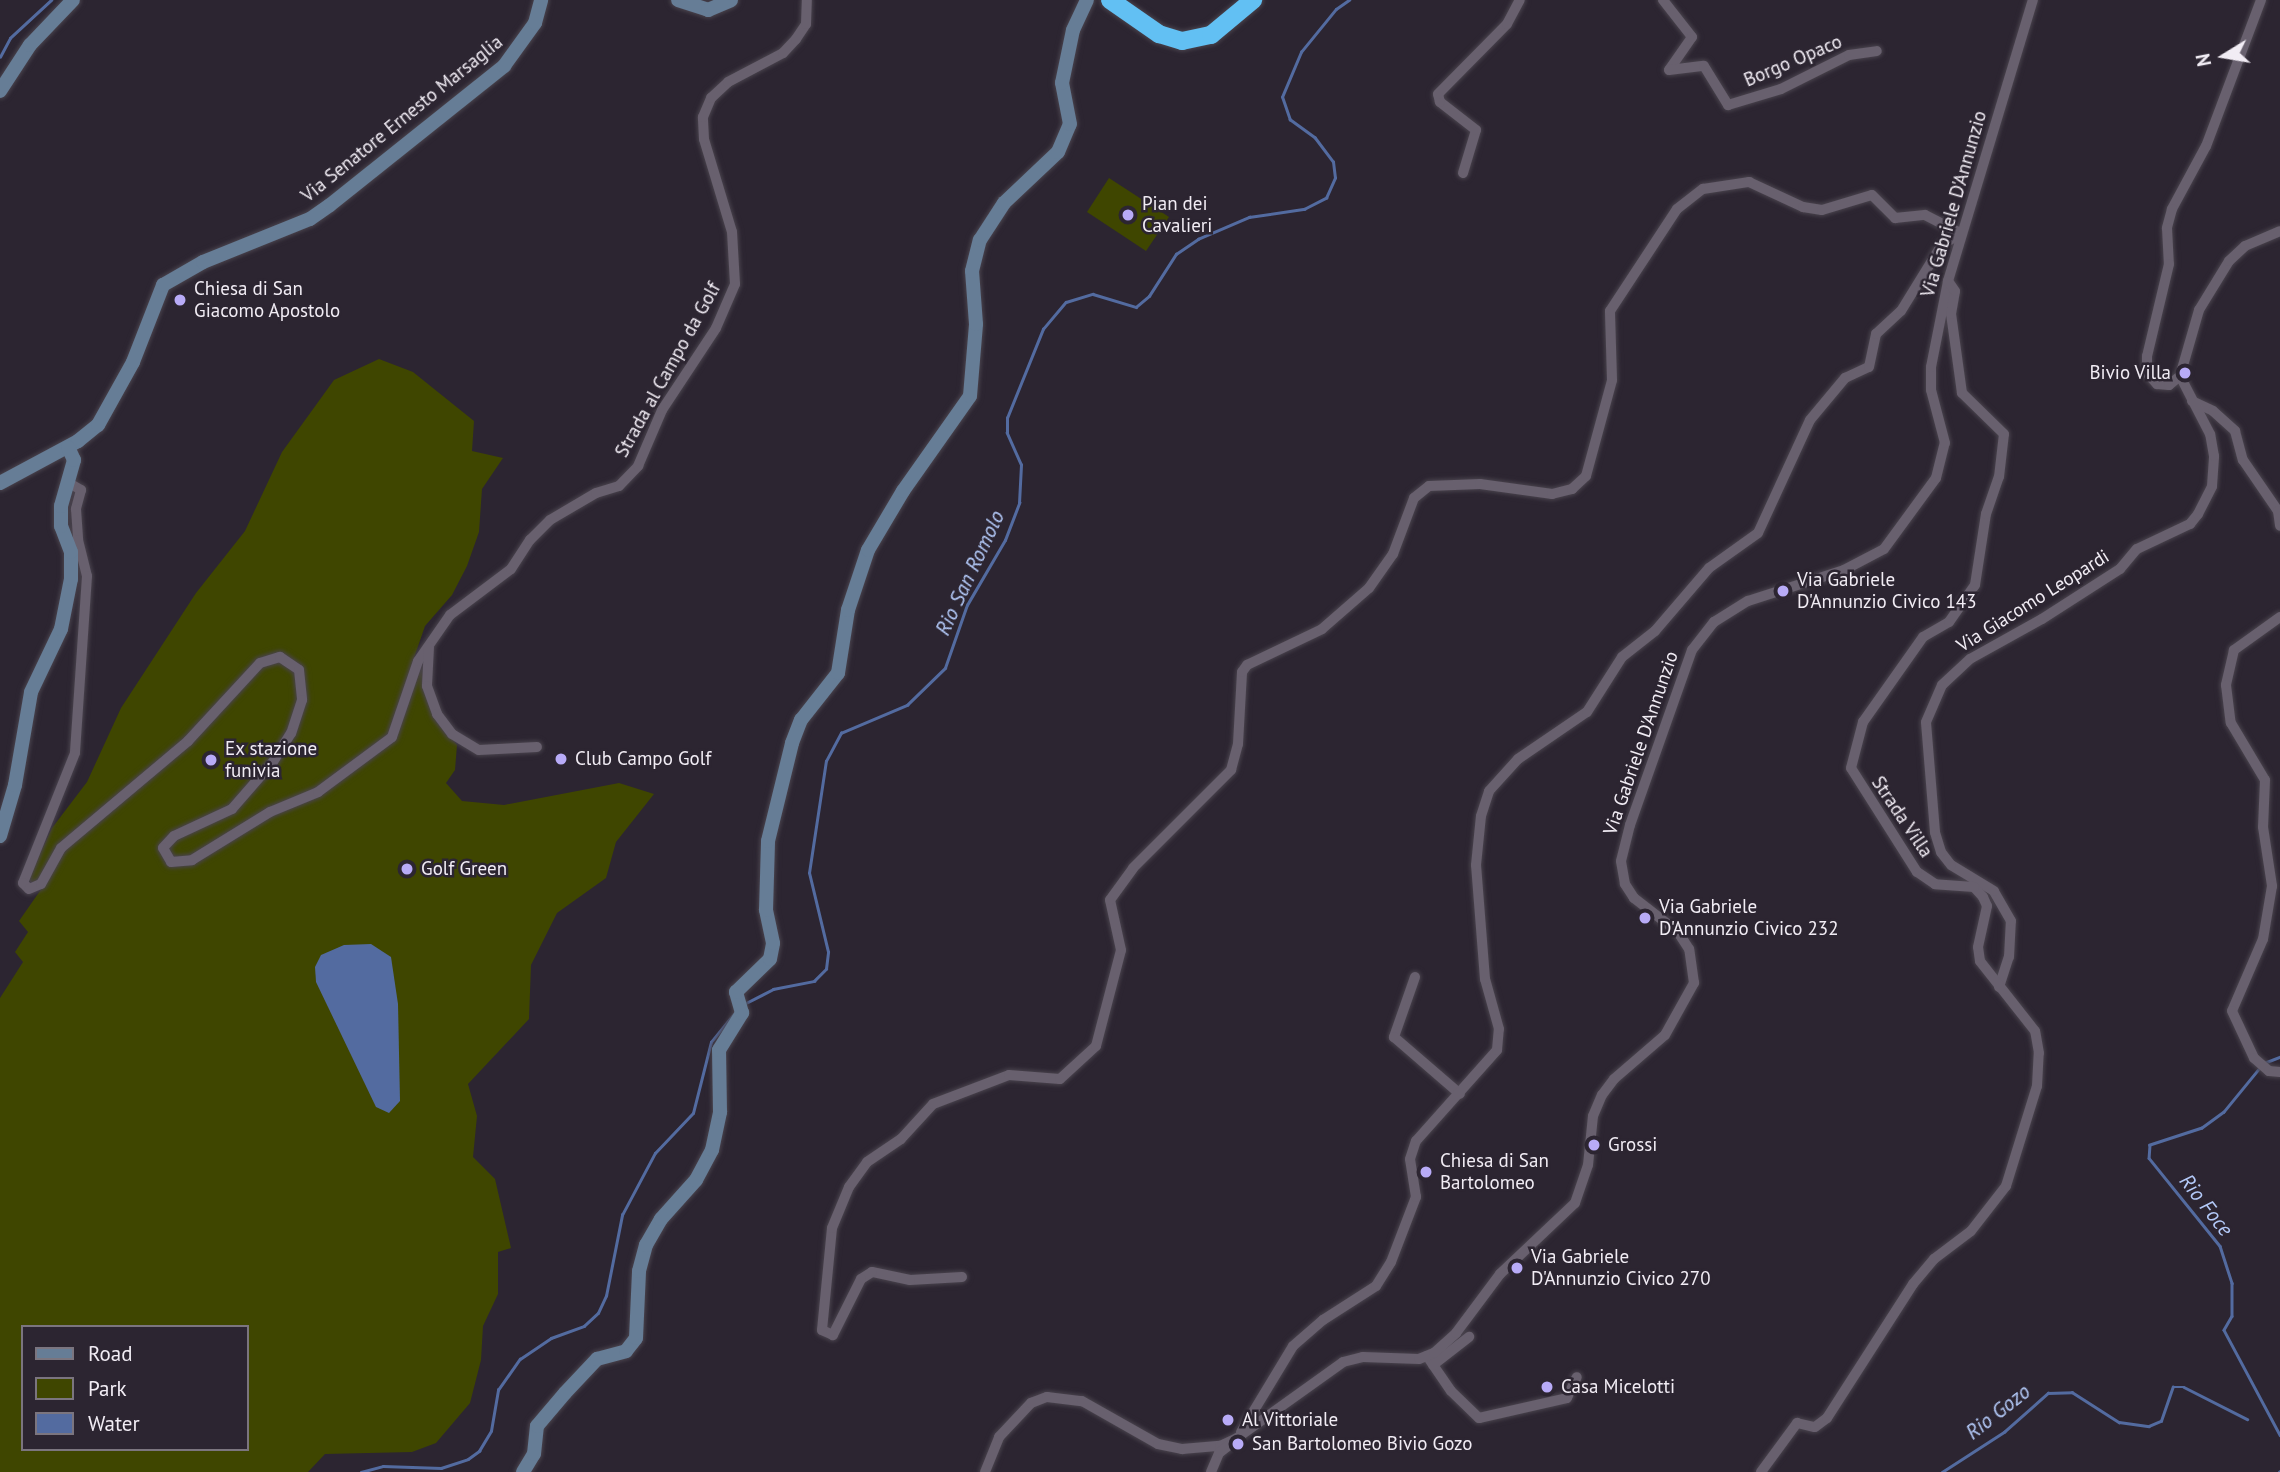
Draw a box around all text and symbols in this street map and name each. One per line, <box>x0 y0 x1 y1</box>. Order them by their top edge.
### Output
north arrow <box>2189 21 2259 91</box>
street label: Borgo Opaco <box>1741 30 1845 92</box>
street label: Via Senatore Ernesto Marsaglia <box>297 31 507 207</box>
text: N <box>2190 52 2216 68</box>
street label: Via Gabriele D'Annunzio <box>1916 108 1992 300</box>
place label: Pian dei Cavalieri <box>1142 193 1212 237</box>
marker: Pian dei Cavalieri <box>1120 207 1136 223</box>
place label: Chiesa di San Giacomo Apostolo <box>194 278 341 322</box>
street label: Strada al Campo da Golf <box>610 279 726 461</box>
marker: Chiesa di San Giacomo Apostolo <box>172 292 188 308</box>
place label: Bivio Villa <box>2089 362 2171 384</box>
marker: Bivio Villa <box>2177 365 2193 381</box>
water label: Rio San Romolo <box>930 507 1010 639</box>
street label: Via Giacomo Leopardi <box>1953 545 2113 657</box>
place label: Via Gabriele D'Annunzio Civico 143 <box>1797 569 1977 613</box>
marker: Via Gabriele D'Annunzio Civico 143 <box>1775 583 1791 599</box>
street label: Via Gabriele D'Annunzio <box>1599 648 1683 838</box>
place label: Ex stazione funivia <box>225 738 318 782</box>
place label: Club Campo Golf <box>575 748 711 770</box>
marker: Club Campo Golf <box>553 751 569 767</box>
marker: Ex stazione funivia <box>203 752 219 768</box>
street label: Strada Villa <box>1866 772 1938 862</box>
place label: Golf Green <box>421 858 507 880</box>
marker: Golf Green <box>399 861 415 877</box>
place label: Via Gabriele D'Annunzio Civico 232 <box>1659 896 1839 940</box>
marker: Via Gabriele D'Annunzio Civico 232 <box>1637 910 1653 926</box>
place label: Grossi <box>1608 1134 1657 1156</box>
marker: Grossi <box>1586 1137 1602 1153</box>
place label: Chiesa di San Bartolomeo <box>1440 1150 1549 1194</box>
marker: Chiesa di San Bartolomeo <box>1418 1164 1434 1180</box>
water label: Rio Foce <box>2174 1169 2238 1241</box>
place label: Via Gabriele D'Annunzio Civico 270 <box>1531 1246 1711 1290</box>
marker: Via Gabriele D'Annunzio Civico 270 <box>1509 1260 1525 1276</box>
legend <box>21 1325 248 1451</box>
text: Road <box>88 1340 132 1367</box>
text: Park <box>88 1375 127 1402</box>
place label: Casa Micelotti <box>1561 1376 1675 1398</box>
marker: Casa Micelotti <box>1539 1379 1555 1395</box>
water label: Rio Gozo <box>1961 1379 2035 1445</box>
place label: Al Vittoriale <box>1242 1409 1339 1431</box>
text: Water <box>88 1410 140 1437</box>
marker: Al Vittoriale <box>1220 1412 1236 1428</box>
place label: San Bartolomeo Bivio Gozo <box>1252 1433 1472 1455</box>
marker: San Bartolomeo Bivio Gozo <box>1230 1436 1246 1452</box>

